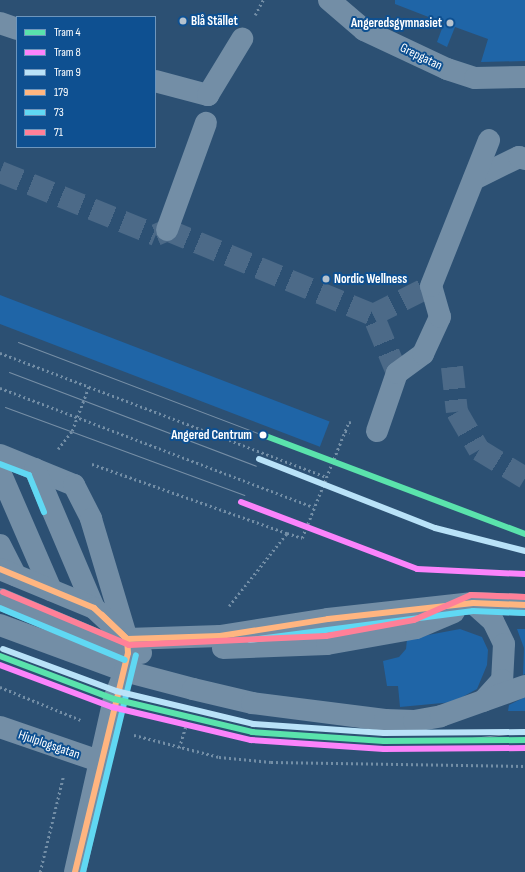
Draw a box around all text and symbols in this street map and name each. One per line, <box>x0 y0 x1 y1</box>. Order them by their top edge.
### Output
place label: Blå Stället <box>191 13 238 29</box>
place label: Angeredsgymnasiet <box>351 15 442 31</box>
legend <box>16 16 156 148</box>
marker: Blå Stället <box>178 16 188 26</box>
marker: Angeredsgymnasiet <box>445 18 455 28</box>
text: Tram 4 <box>54 25 80 40</box>
street label: Grepgatan <box>397 40 445 74</box>
text: Tram 8 <box>54 45 81 60</box>
text: Tram 9 <box>54 65 81 80</box>
text: 179 <box>54 85 68 100</box>
text: 73 <box>54 105 64 120</box>
text: 71 <box>54 125 63 140</box>
place label: Nordic Wellness <box>334 271 407 287</box>
marker: Nordic Wellness <box>321 274 331 284</box>
place label: Angered Centrum <box>171 427 252 443</box>
marker: Angered Centrum <box>256 428 270 442</box>
street label: Hjulplogsgatan <box>16 727 82 763</box>

